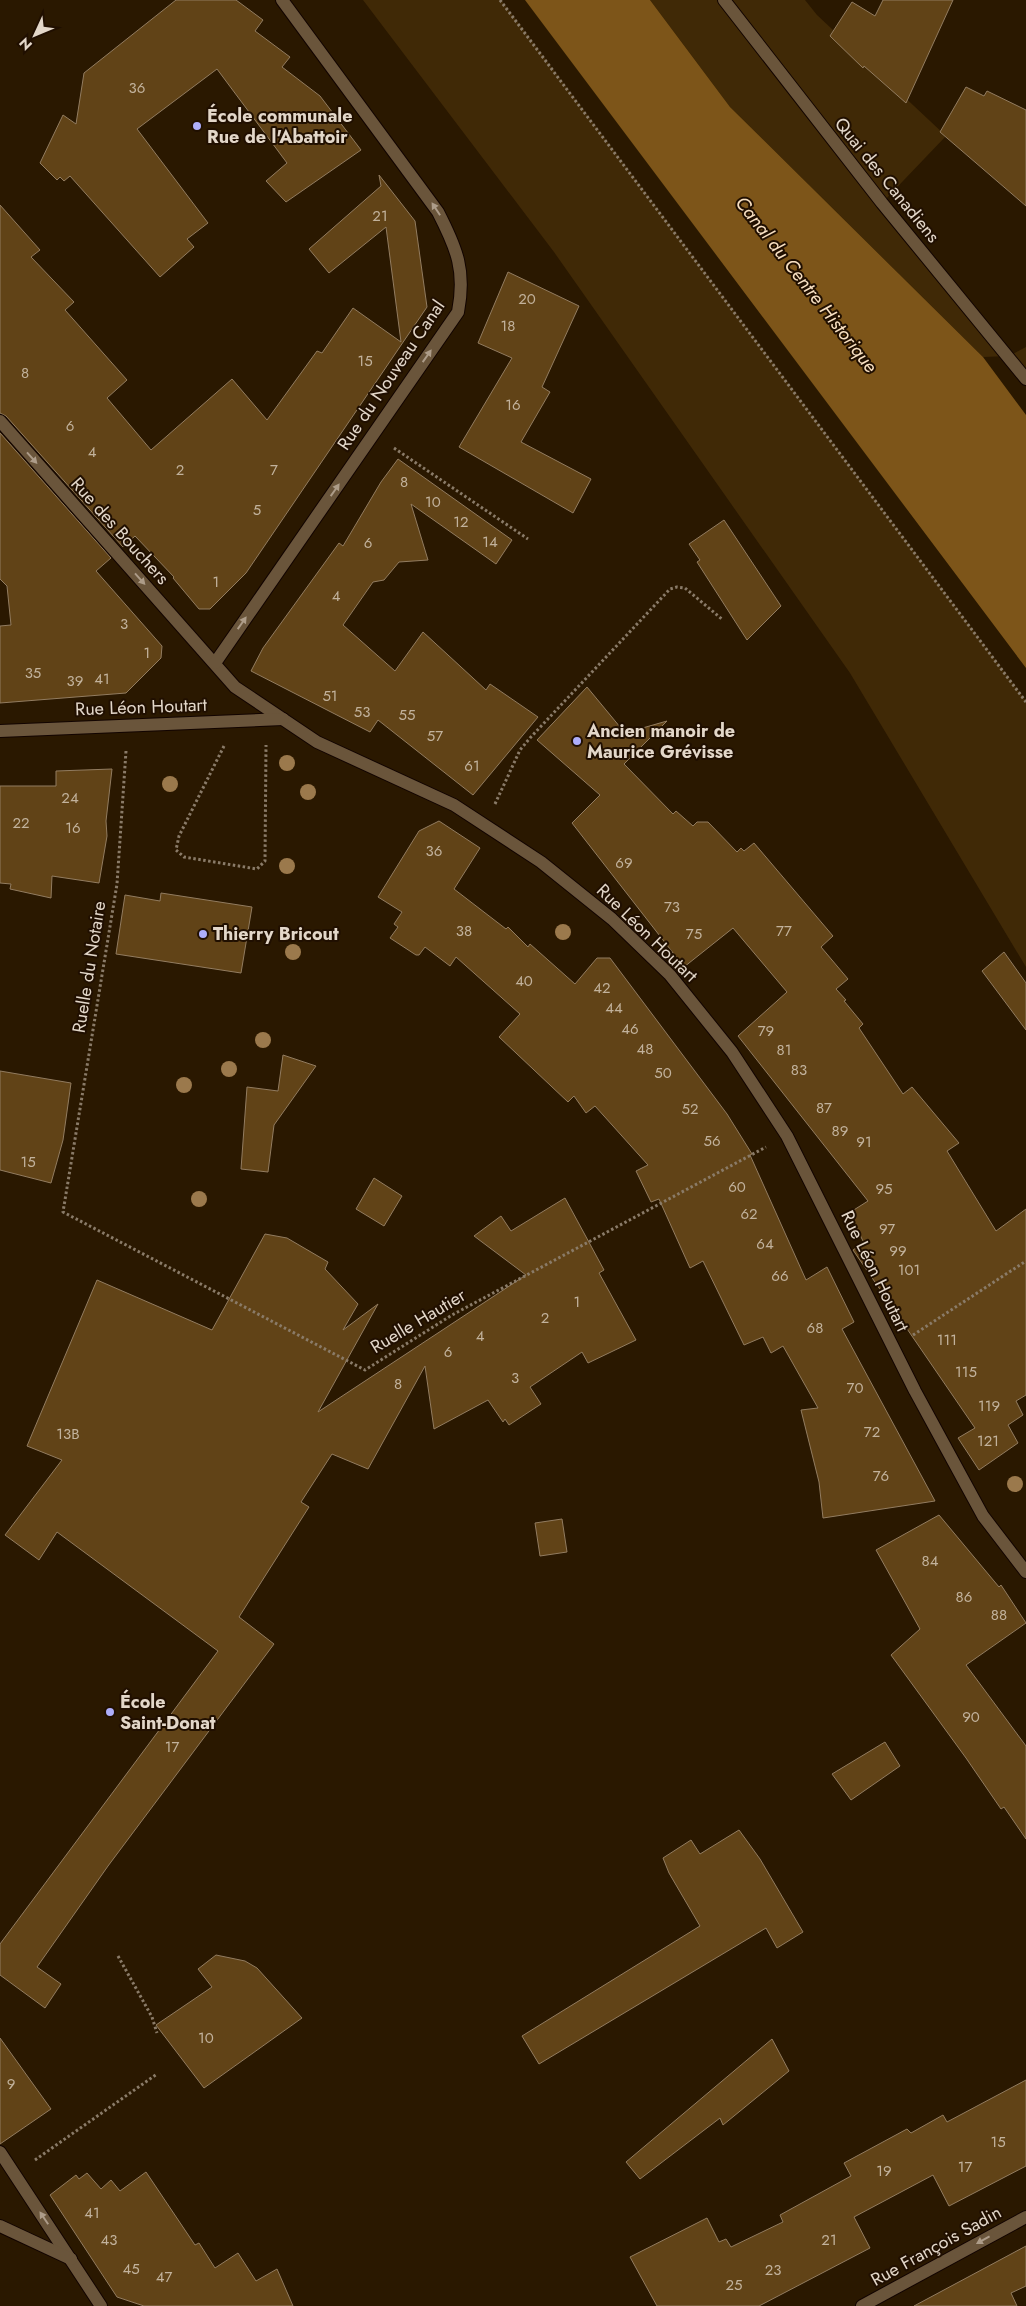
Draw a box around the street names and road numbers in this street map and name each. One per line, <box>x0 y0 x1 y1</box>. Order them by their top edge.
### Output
street label: Quai des Canadiens <box>828 112 946 248</box>
street label: Rue du Nouveau Canal <box>331 295 451 455</box>
street label: Rue des Bouchers <box>65 472 175 590</box>
street label: Rue Léon Houtart <box>75 692 208 722</box>
street label: Rue Léon Houtart <box>591 878 704 989</box>
street label: Ruelle du Notaire <box>66 899 112 1035</box>
street label: Rue Léon Houtart <box>834 1206 916 1337</box>
street label: Ruelle Hautier <box>365 1282 471 1360</box>
street label: Rue François Sadin <box>866 2199 1006 2293</box>

